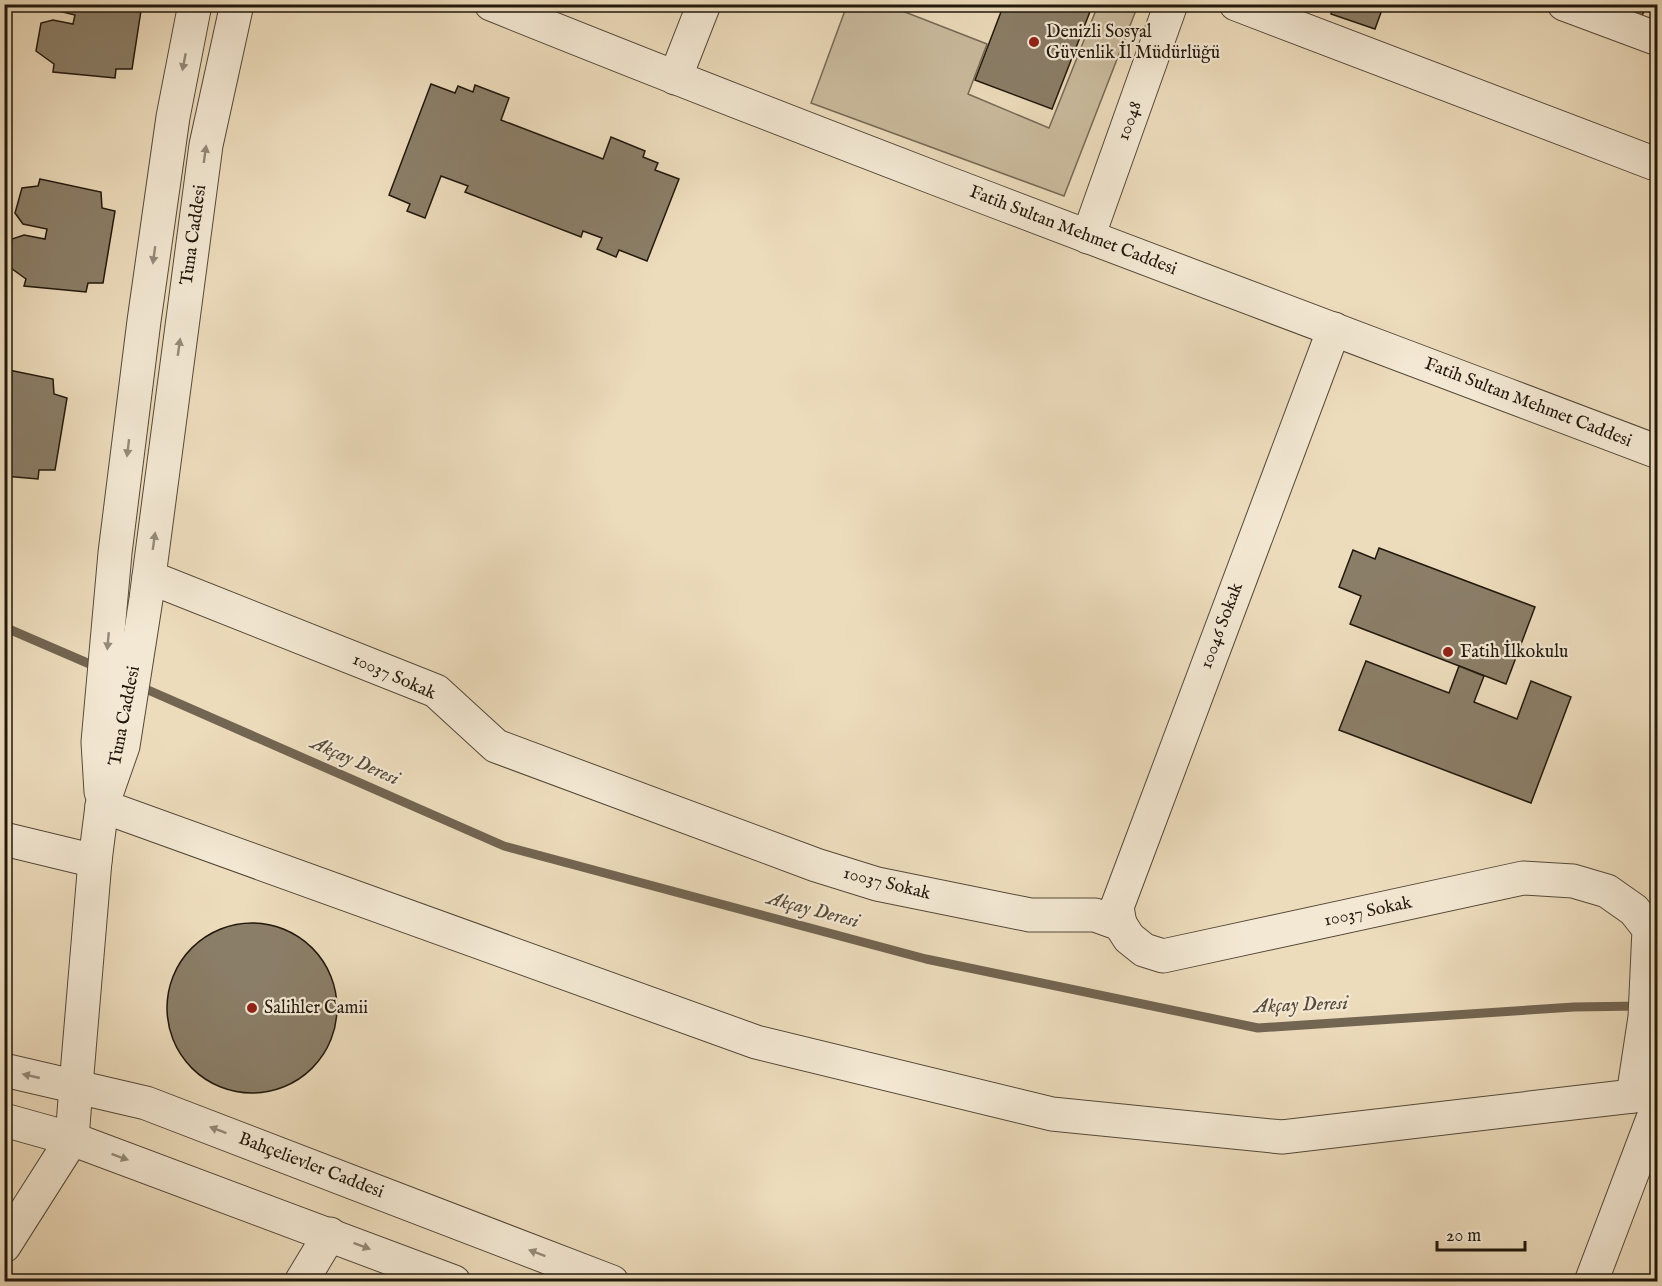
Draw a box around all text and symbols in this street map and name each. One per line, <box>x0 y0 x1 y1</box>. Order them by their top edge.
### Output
place label: Denizli Sosyal Güvenlik İl Müdürlüğü <box>1046 21 1220 65</box>
marker: Denizli Sosyal Güvenlik İl Müdürlüğü <box>1027 35 1041 49</box>
one-way arrow <box>179 53 188 72</box>
street label: 10048 <box>1112 98 1148 144</box>
one-way arrow <box>200 145 210 164</box>
street label: Fatih Sultan Mehmet Caddesi <box>966 181 1180 281</box>
street label: Tuna Caddesi <box>176 183 212 287</box>
one-way arrow <box>149 245 158 264</box>
one-way arrow <box>175 338 184 357</box>
street label: Fatih Sultan Mehmet Caddesi <box>1421 353 1635 453</box>
one-way arrow <box>123 438 133 457</box>
one-way arrow <box>149 531 158 550</box>
street label: 10046 Sokak <box>1195 579 1249 672</box>
one-way arrow <box>103 632 113 651</box>
place label: Fatih İlkokulu <box>1460 640 1568 664</box>
marker: Fatih İlkokulu <box>1441 645 1455 659</box>
street label: 10037 Sokak <box>349 648 440 706</box>
street label: Tuna Caddesi <box>104 664 146 768</box>
water label: Akçay Deresi <box>305 730 404 792</box>
street label: 10037 Sokak <box>841 862 933 906</box>
water label: Akçay Deresi <box>762 885 863 935</box>
street label: 10037 Sokak <box>1322 891 1414 933</box>
water label: Akçay Deresi <box>1252 991 1350 1019</box>
place label: Salihler Camii <box>264 997 368 1020</box>
marker: Salihler Camii <box>245 1001 259 1015</box>
one-way arrow <box>22 1071 41 1080</box>
one-way arrow <box>209 1125 227 1135</box>
street label: Bahçelievler Caddesi <box>235 1128 387 1204</box>
one-way arrow <box>111 1152 129 1162</box>
scale bar <box>1437 1214 1526 1252</box>
text: 20 m <box>1446 1225 1481 1248</box>
one-way arrow <box>353 1242 371 1251</box>
one-way arrow <box>528 1248 546 1258</box>

